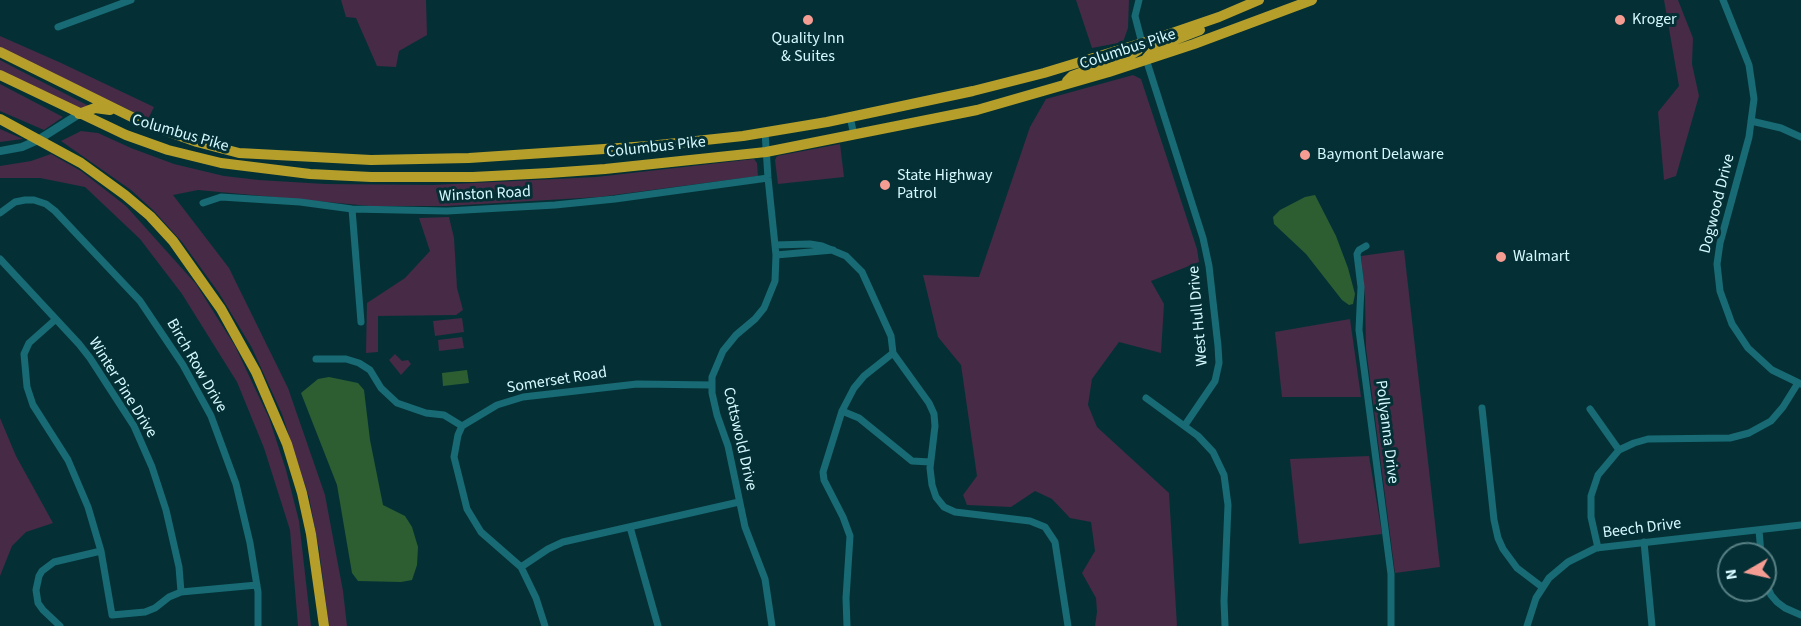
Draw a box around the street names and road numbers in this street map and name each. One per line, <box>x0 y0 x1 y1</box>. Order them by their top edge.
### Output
street label: Columbus Pike <box>1078 25 1178 75</box>
street label: Columbus Pike <box>129 111 231 157</box>
street label: Columbus Pike <box>605 133 707 163</box>
street label: Dogwood Drive <box>1696 152 1740 256</box>
street label: Winston Road <box>439 183 531 207</box>
street label: West Hull Drive <box>1185 265 1213 367</box>
street label: Birch Row Drive <box>161 316 231 416</box>
street label: Winter Pine Drive <box>83 334 161 442</box>
street label: Somerset Road <box>505 364 609 398</box>
street label: Pollyanna Drive <box>1370 379 1402 485</box>
street label: Cottswold Drive <box>718 385 760 493</box>
street label: Beech Drive <box>1602 515 1682 543</box>

